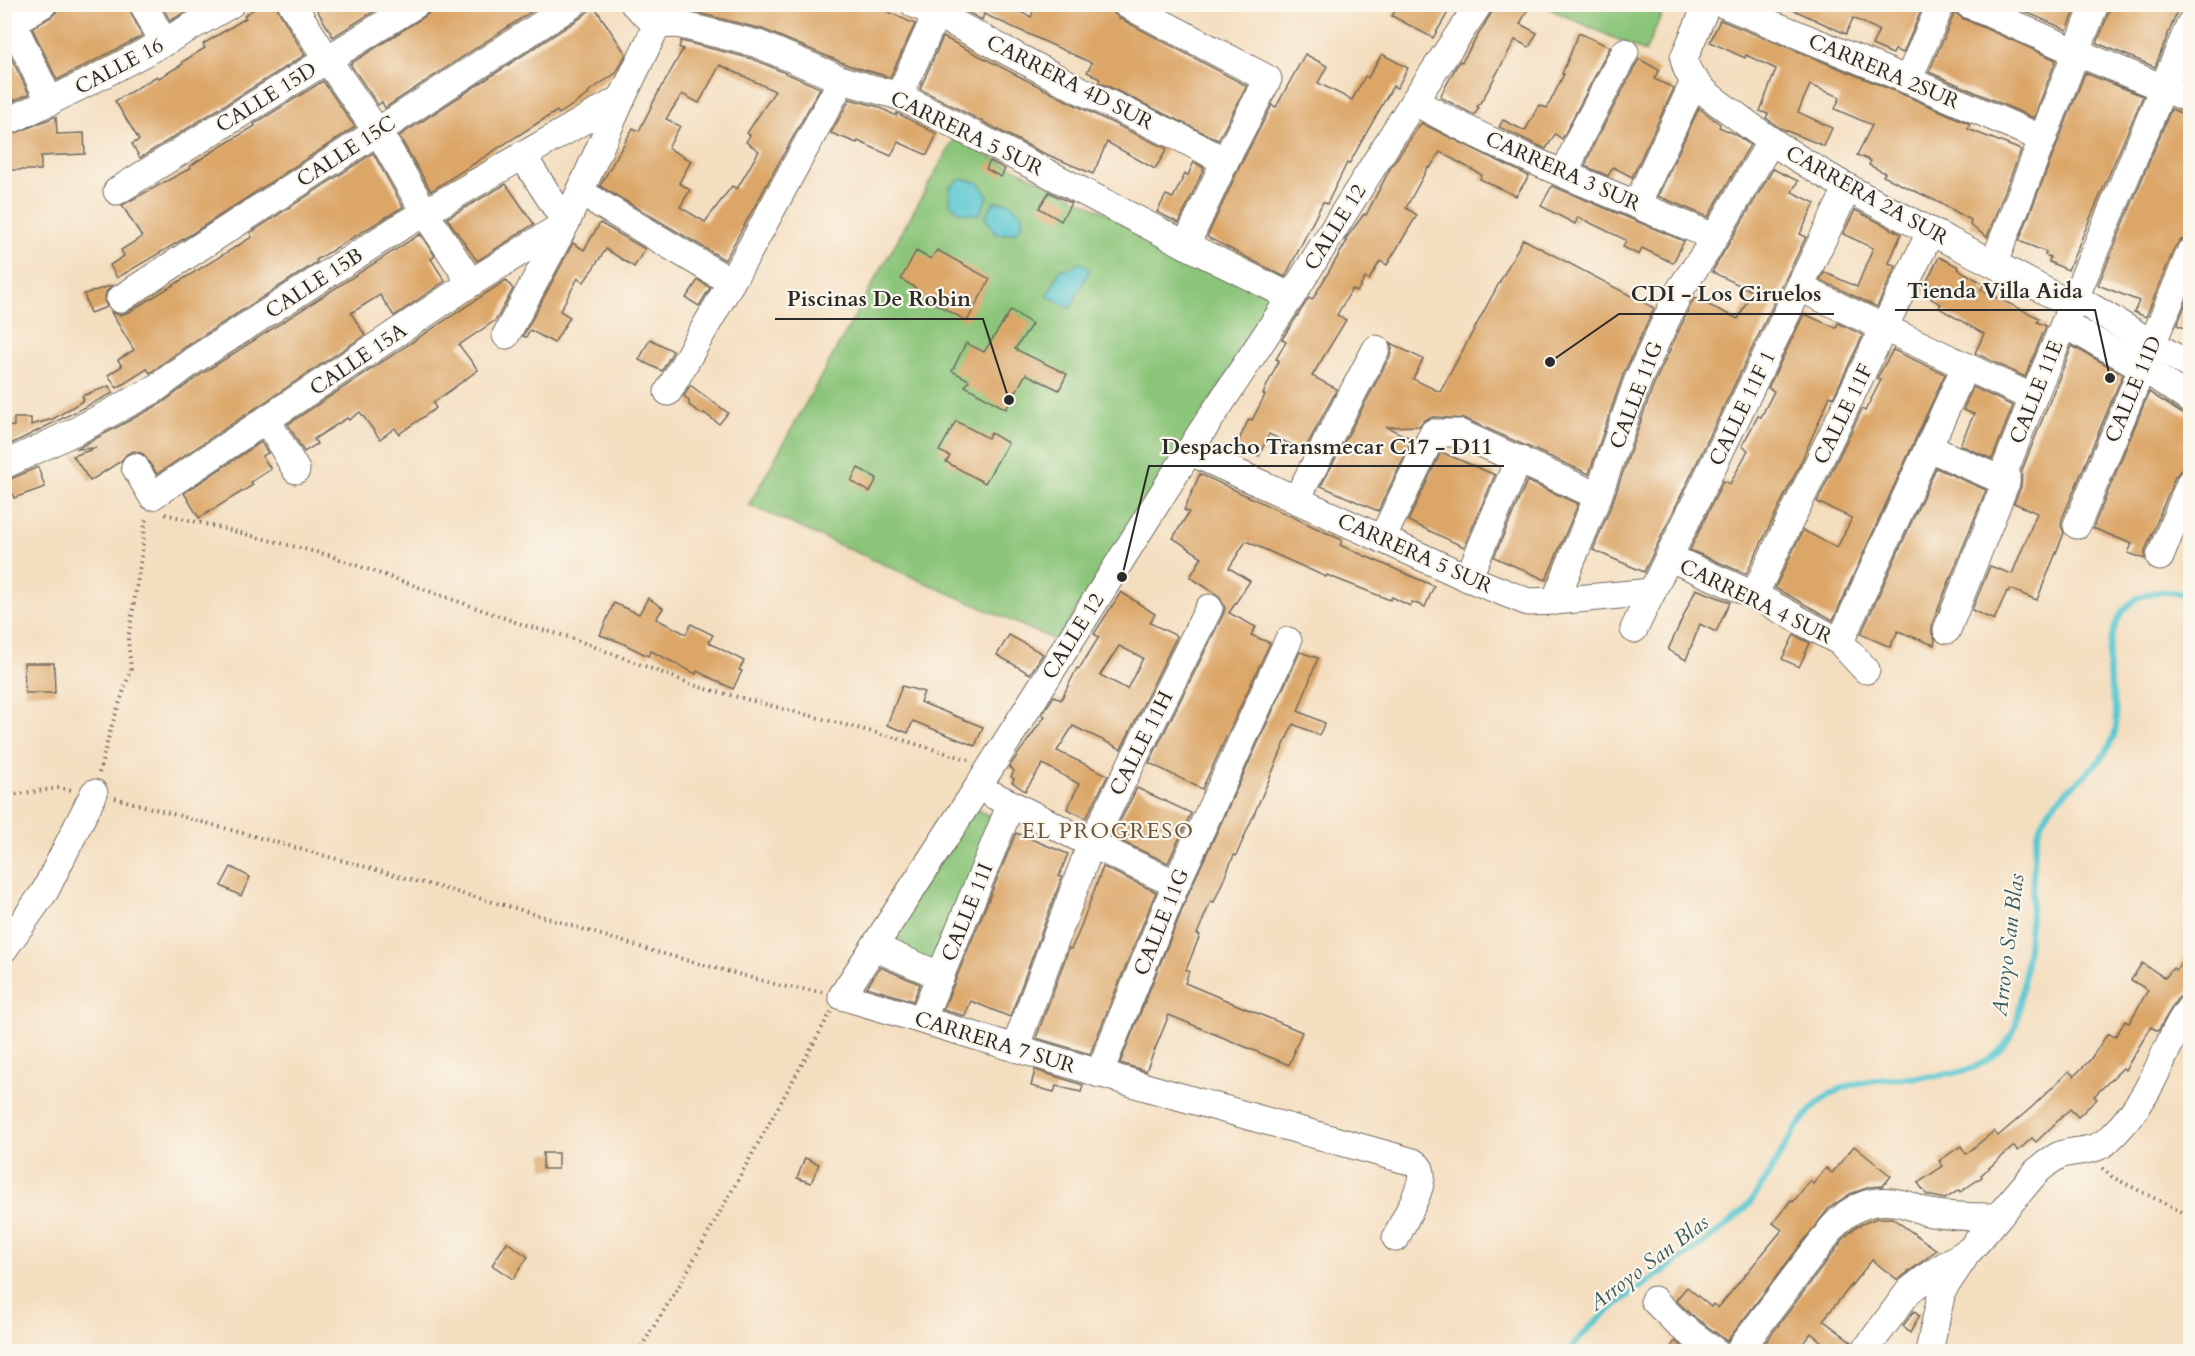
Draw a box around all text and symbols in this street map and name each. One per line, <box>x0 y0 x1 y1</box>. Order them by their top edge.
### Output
street label: CARRERA 2SUR <box>1804 27 1964 116</box>
street label: CARRERA 4D SUR <box>981 28 1159 137</box>
street label: CALLE 16 <box>70 31 169 102</box>
street label: CALLE 15D <box>210 55 322 140</box>
street label: CARRERA 5 SUR <box>885 84 1048 183</box>
street label: CALLE 15C <box>291 109 401 194</box>
street label: CARRERA 3 SUR <box>1481 124 1645 219</box>
street label: CARRERA 2A SUR <box>1780 139 1954 252</box>
street label: CALLE 12 <box>1298 178 1373 276</box>
street label: CALLE 15B <box>260 241 369 326</box>
callout: Tienda Villa Aida <box>1895 270 2095 310</box>
callout: CDI - Los Ciruelos <box>1619 274 1834 314</box>
text: Tienda Villa Aida <box>1907 276 2083 306</box>
callout: Piscinas De Robin <box>775 279 983 319</box>
text: CDI - Los Ciruelos <box>1631 279 1821 309</box>
text: Piscinas De Robin <box>787 284 971 314</box>
street label: CALLE 15A <box>304 316 413 403</box>
street label: CALLE 11D <box>2098 331 2169 447</box>
street label: CALLE 11E <box>2003 336 2070 448</box>
street label: CALLE 11G <box>1603 337 1670 453</box>
street label: CALLE 11F 1 <box>1702 346 1783 471</box>
street label: CALLE 11F <box>1807 359 1880 469</box>
callout: Despacho Transmecar C17 - D11 <box>1149 426 1504 466</box>
text: Despacho Transmecar C17 - D11 <box>1161 432 1493 462</box>
street label: CARRERA 5 SUR <box>1333 506 1497 601</box>
street label: CARRERA 4 SUR <box>1674 552 1837 651</box>
street label: CALLE 12 <box>1036 587 1111 685</box>
street label: CALLE 11H <box>1103 686 1180 801</box>
district label: EL PROGRESO <box>1022 816 1194 846</box>
street label: CALLE 11I <box>935 859 1000 966</box>
street label: CALLE 11G <box>1127 864 1196 980</box>
water label: Arroyo San Blas <box>1984 871 2032 1019</box>
street label: CARRERA 7 SUR <box>911 1004 1079 1081</box>
water label: Arroyo San Blas <box>1581 1207 1715 1319</box>

